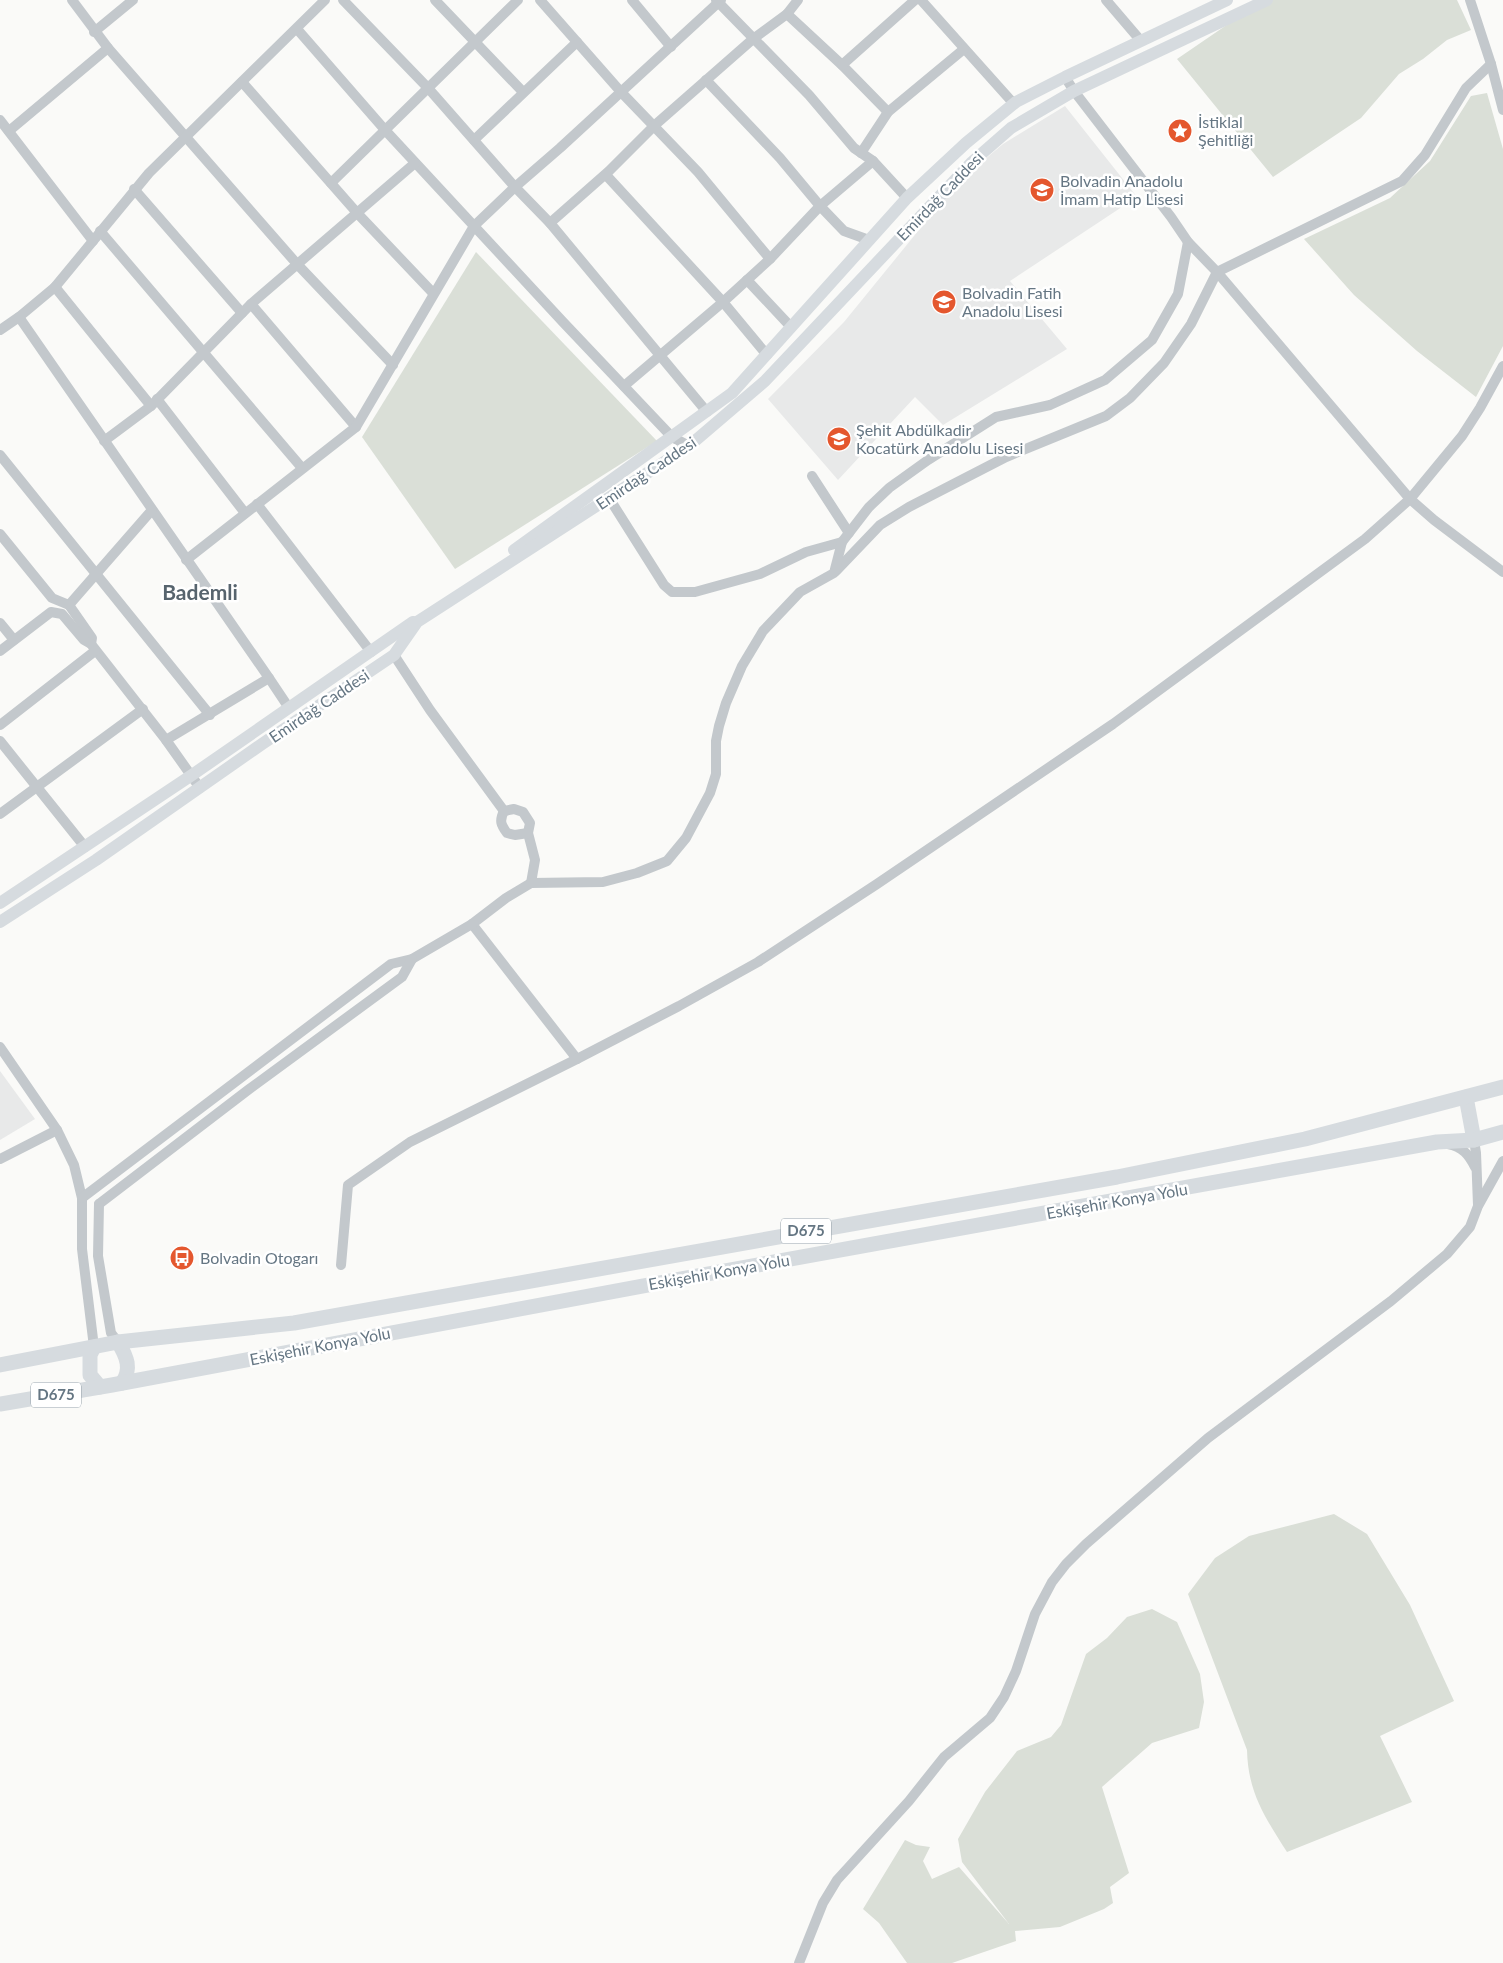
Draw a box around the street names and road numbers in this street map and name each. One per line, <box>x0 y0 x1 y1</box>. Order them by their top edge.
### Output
street label: Emirdağ Caddesi <box>892 147 987 244</box>
street label: Emirdağ Caddesi <box>592 432 699 513</box>
street label: Emirdağ Caddesi <box>265 665 372 746</box>
street label: Eskişehir Konya Yolu <box>1045 1179 1189 1222</box>
road number: D675 <box>781 1218 831 1244</box>
street label: Eskişehir Konya Yolu <box>647 1250 791 1293</box>
street label: Eskişehir Konya Yolu <box>248 1323 392 1368</box>
road number: D675 <box>31 1382 81 1408</box>

